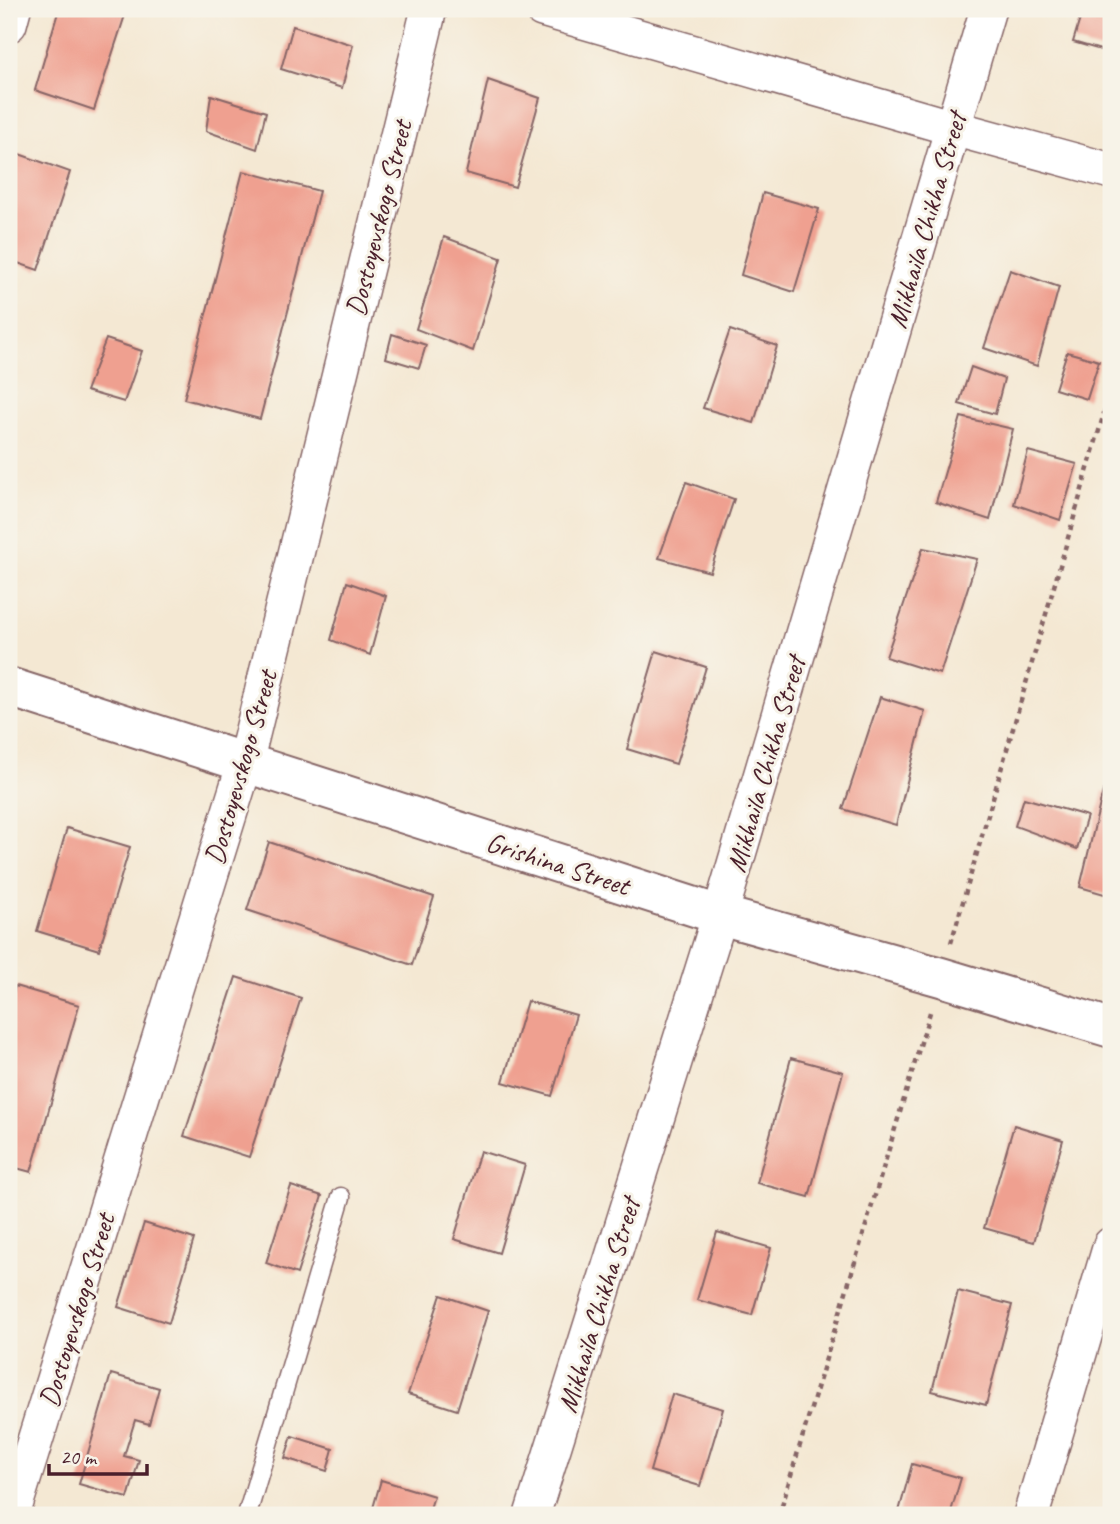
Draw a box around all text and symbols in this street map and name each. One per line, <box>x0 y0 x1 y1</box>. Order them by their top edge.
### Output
street label: Mikhaila Chikha Street <box>879 105 975 332</box>
street label: Dostoyevskogo Street <box>337 114 420 319</box>
street label: Mikhaila Chikha Street <box>718 649 814 876</box>
street label: Dostoyevskogo Street <box>196 664 286 868</box>
street label: Grishina Street <box>482 824 636 904</box>
street label: Mikhaila Chikha Street <box>549 1190 649 1417</box>
street label: Dostoyevskogo Street <box>31 1207 123 1411</box>
scale bar <box>49 1433 147 1477</box>
text: 20 m <box>60 1444 98 1470</box>

